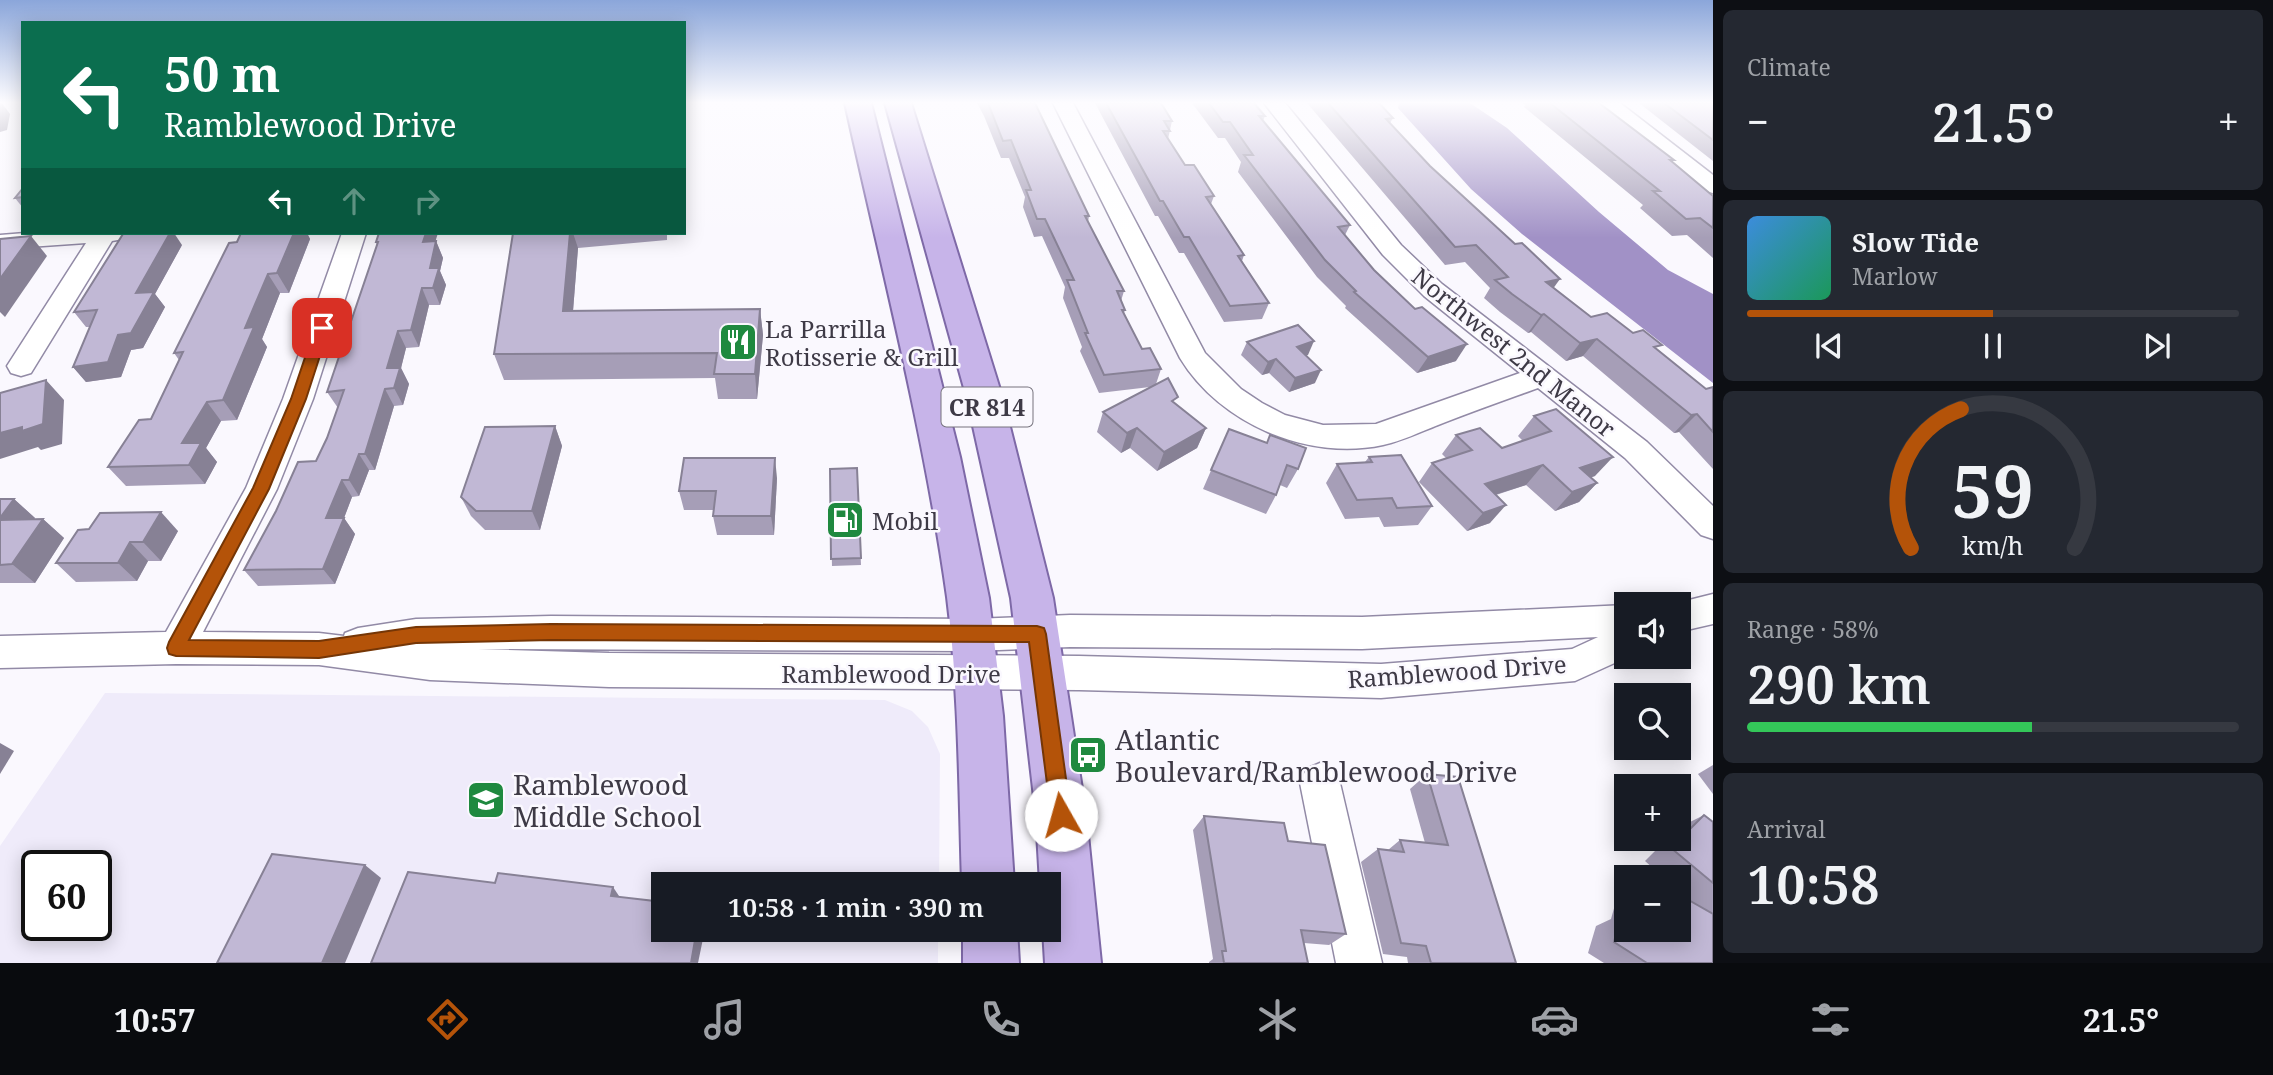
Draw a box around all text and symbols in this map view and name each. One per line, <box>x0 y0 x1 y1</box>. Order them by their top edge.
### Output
text: 50 m <box>164 40 280 106</box>
icon: left <box>49 49 140 140</box>
text: Climate <box>1747 51 1831 83</box>
text: 21.5° <box>1932 86 2055 157</box>
text: − <box>1747 95 1769 147</box>
text: + <box>2218 95 2239 147</box>
text: Ramblewood Drive <box>164 103 457 146</box>
icon: left <box>262 182 300 220</box>
icon: ahead <box>335 182 373 220</box>
icon: right <box>408 182 446 220</box>
text: Slow Tide <box>1852 224 1979 260</box>
street label: Northwest 2nd Manor <box>1405 260 1623 444</box>
text: Marlow <box>1852 260 1938 292</box>
pin <box>292 298 352 358</box>
icon: arrive <box>303 309 341 347</box>
place label: La Parrilla Rotisserie & Grill <box>765 312 959 373</box>
restaurant icon: La Parrilla Rotisserie & Grill <box>717 321 759 363</box>
icon: previous <box>1810 327 1848 365</box>
icon: pause <box>1974 327 2012 365</box>
icon: next <box>2138 327 2176 365</box>
road number: CR 814 <box>942 388 1032 426</box>
text: 59 <box>1952 440 2034 539</box>
fuel station icon: Mobil <box>824 499 866 541</box>
place label: Mobil <box>872 504 939 537</box>
text: km/h <box>1962 527 2024 561</box>
map controls <box>1614 592 1691 942</box>
button: sound <box>1614 592 1691 669</box>
text: Range · 58% <box>1747 613 1879 645</box>
street label: Ramblewood Drive <box>1346 647 1568 695</box>
text: 290 km <box>1747 648 1931 719</box>
street label: Ramblewood Drive <box>781 657 1001 690</box>
button: search <box>1614 683 1691 760</box>
place label: Atlantic Boulevard/Ramblewood Drive <box>1115 720 1517 790</box>
bus stop icon: Atlantic Boulevard/Ramblewood Drive <box>1067 734 1109 776</box>
place label: Ramblewood Middle School <box>513 765 702 835</box>
button: + <box>1614 774 1691 851</box>
position arrow <box>1024 778 1098 852</box>
school or university icon: Ramblewood Middle School <box>465 779 507 821</box>
text: Arrival <box>1747 813 1826 845</box>
text: 10:58 <box>1747 848 1880 919</box>
speed limit sign: 60 <box>21 850 112 941</box>
button: − <box>1614 865 1691 942</box>
text: 10:58 · 1 min · 390 m <box>728 889 984 925</box>
icon: directions <box>423 995 472 1044</box>
icon: music <box>700 995 749 1044</box>
icon: phone <box>976 995 1025 1044</box>
icon: climate <box>1253 995 1302 1044</box>
icon: car <box>1530 995 1579 1044</box>
icon: filters <box>1806 995 1855 1044</box>
text: 10:57 <box>114 998 196 1041</box>
text: 21.5° <box>2083 998 2159 1041</box>

